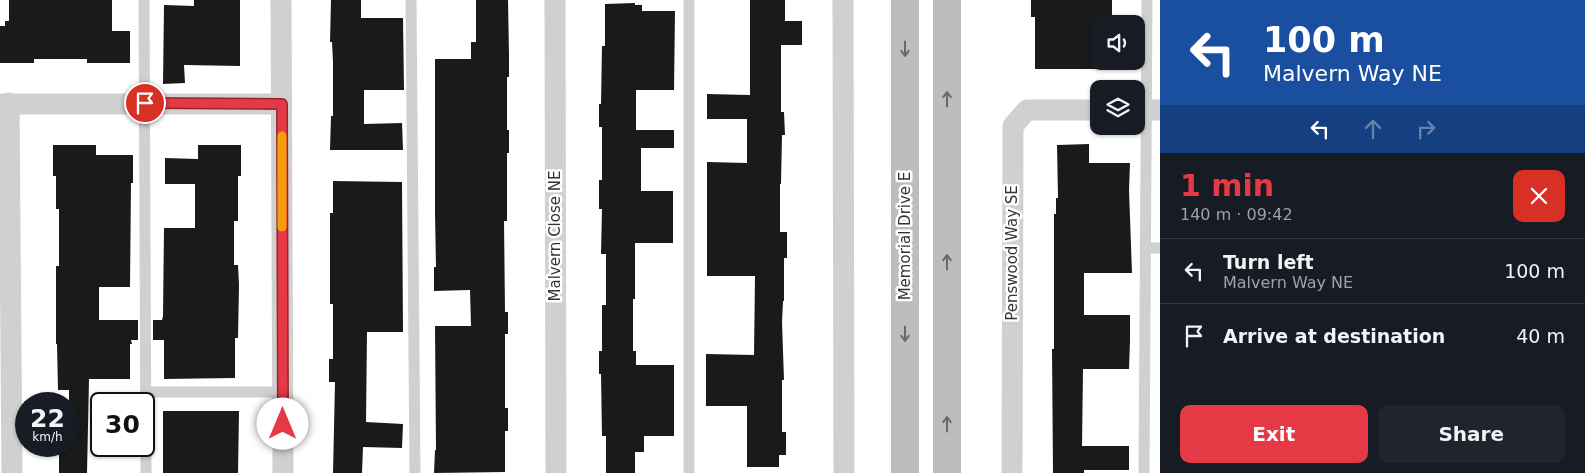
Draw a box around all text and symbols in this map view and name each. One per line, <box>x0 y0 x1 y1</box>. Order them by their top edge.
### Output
map controls <box>1090 15 1145 135</box>
button: sound <box>1090 15 1145 70</box>
icon: left <box>1180 20 1245 85</box>
text: 100 m <box>1263 20 1385 60</box>
one-way arrow <box>900 40 910 56</box>
text: Malvern Way NE <box>1263 61 1442 86</box>
button: layers <box>1090 80 1145 135</box>
pin <box>124 82 166 124</box>
icon: arrive <box>131 89 159 117</box>
one-way arrow <box>942 92 952 108</box>
icon: left <box>1306 115 1334 143</box>
icon: ahead <box>1359 115 1387 143</box>
icon: right <box>1412 115 1440 143</box>
text: 1 min <box>1180 168 1274 203</box>
button: close <box>1513 170 1565 222</box>
street label: Malvern Close NE <box>546 171 564 301</box>
street label: Memorial Drive E <box>896 172 914 300</box>
street label: Penswood Way SE <box>1003 185 1021 321</box>
text: 140 m · 09:42 <box>1180 205 1293 224</box>
text: Turn left <box>1223 251 1314 273</box>
one-way arrow <box>942 254 952 270</box>
icon: left <box>1180 257 1208 285</box>
text: 100 m <box>1504 260 1565 282</box>
text: Malvern Way NE <box>1223 273 1353 292</box>
icon: arrive <box>1180 322 1208 350</box>
one-way arrow <box>900 325 910 341</box>
text: Arrive at destination <box>1223 325 1445 347</box>
text: 40 m <box>1516 325 1565 347</box>
speed limit sign: 30 <box>90 392 155 457</box>
position arrow <box>256 397 308 449</box>
text: 22 <box>30 404 65 433</box>
button: Exit <box>1180 405 1368 463</box>
button: Share <box>1378 405 1565 463</box>
one-way arrow <box>942 417 952 433</box>
text: km/h <box>32 430 63 444</box>

